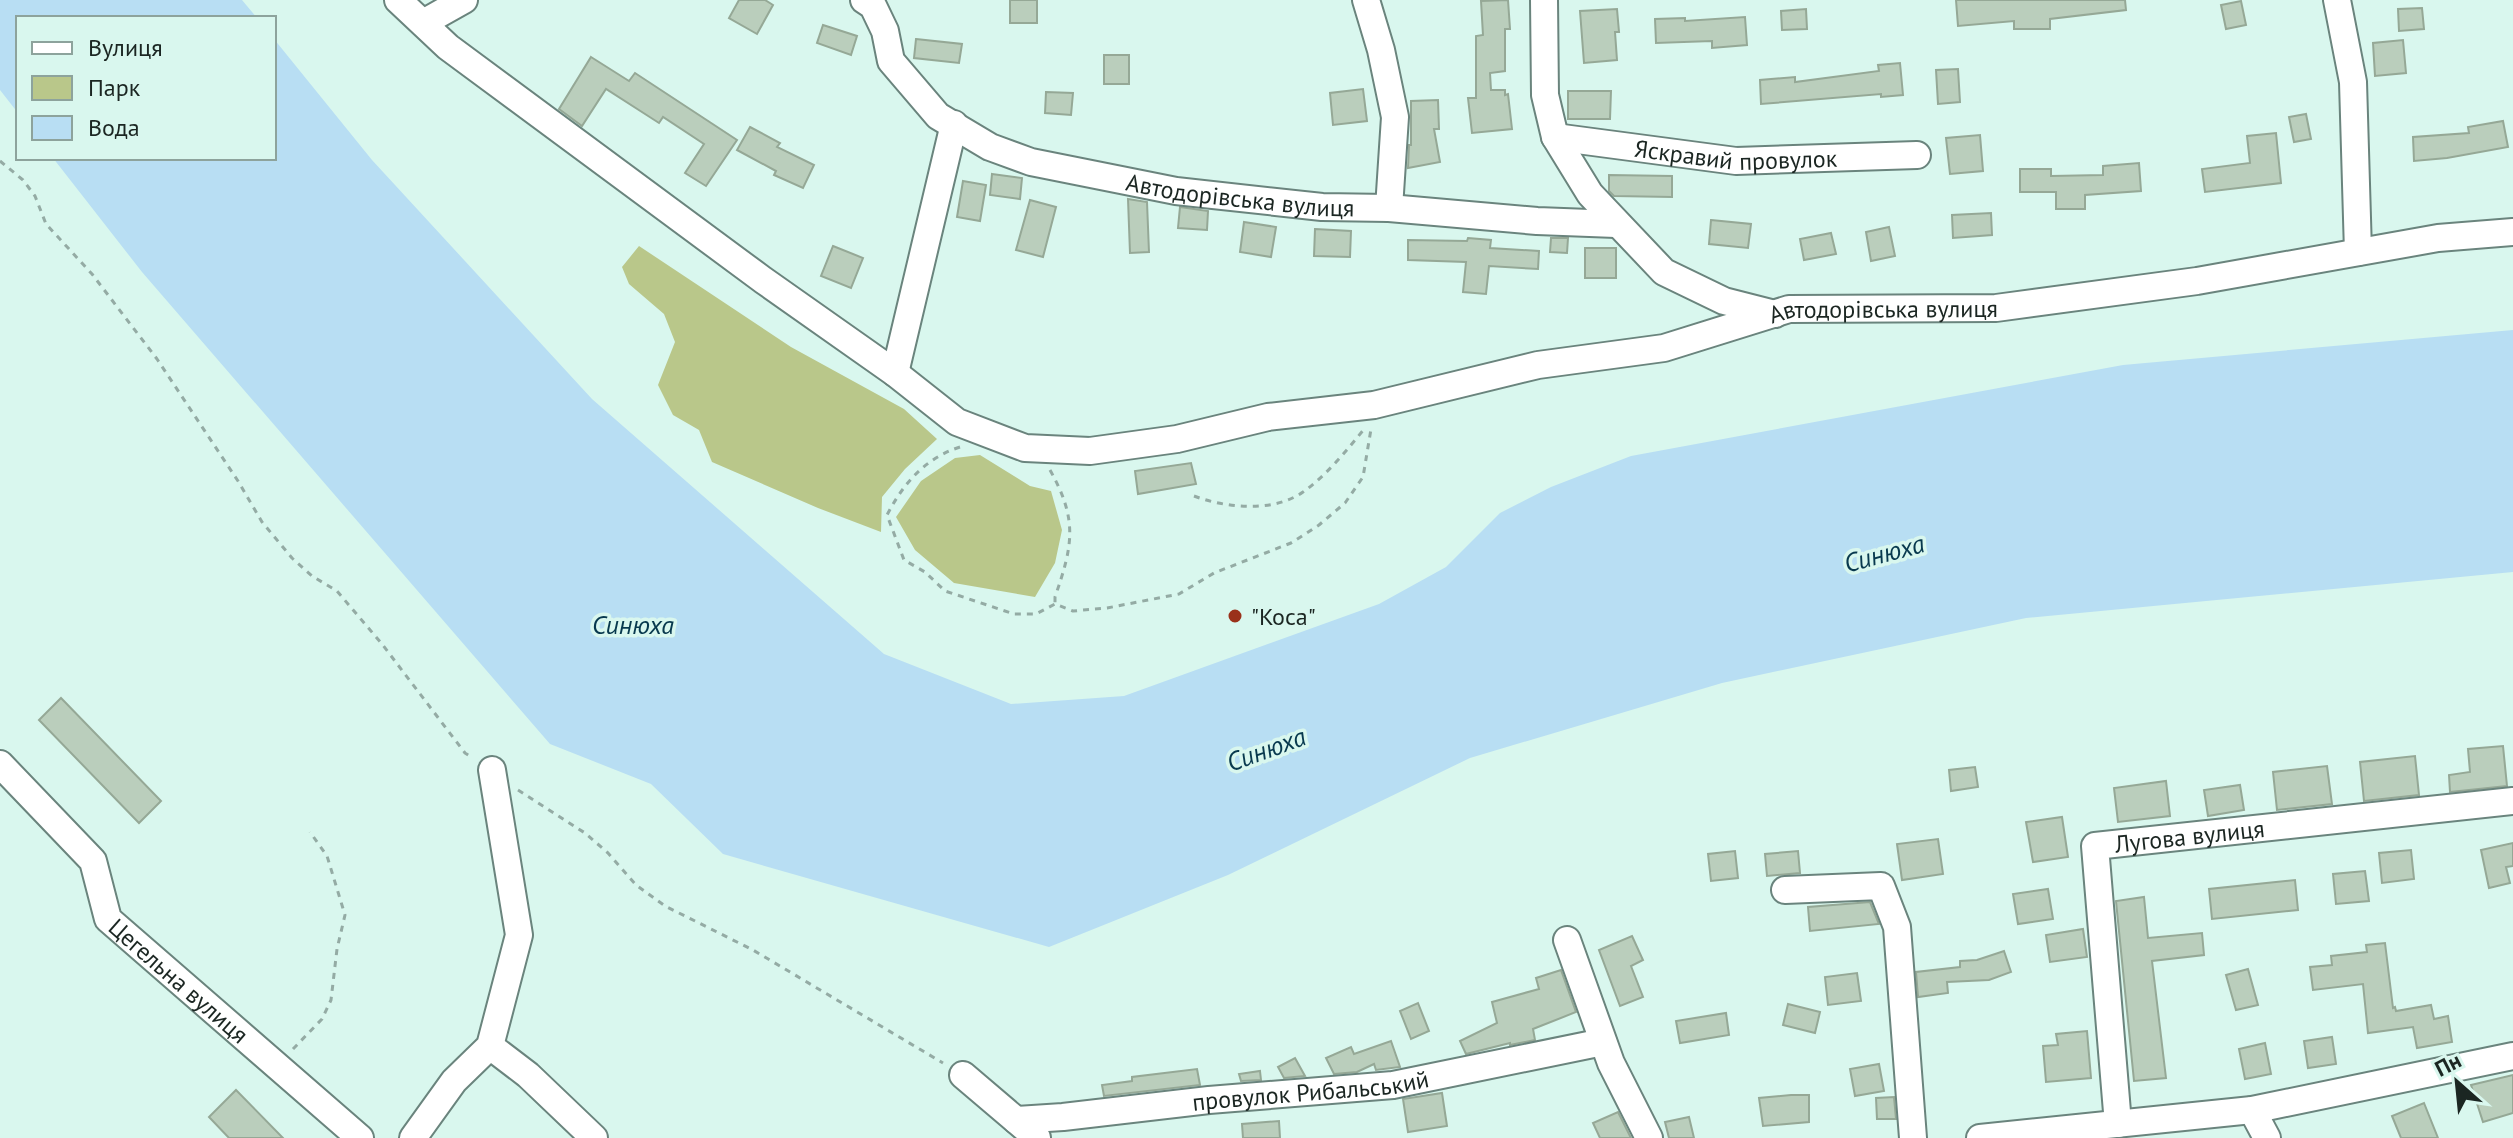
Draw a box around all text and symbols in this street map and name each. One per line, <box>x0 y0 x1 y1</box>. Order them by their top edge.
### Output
legend <box>16 16 276 160</box>
text: Вулиця <box>88 32 163 63</box>
text: Парк <box>88 72 141 103</box>
text: Вода <box>88 112 140 143</box>
street label: Яскравий провулок <box>1633 132 1838 177</box>
street label: Автодорівська вулиця <box>1124 166 1355 223</box>
street label: Автодорівська вулиця <box>1765 292 1998 330</box>
water label: Синюха <box>1840 526 1928 580</box>
place label: "Коса" <box>1251 601 1316 632</box>
marker: "Коса" <box>1226 607 1244 625</box>
water label: Синюха <box>592 608 674 641</box>
water label: Синюха <box>1222 719 1310 778</box>
street label: Лугова вулиця <box>2112 812 2266 859</box>
street label: Цегельна вулиця <box>102 911 255 1050</box>
north arrow <box>2417 1042 2497 1122</box>
text: Пн <box>2430 1046 2466 1083</box>
street label: провулок Рибальський <box>1190 1063 1431 1117</box>

